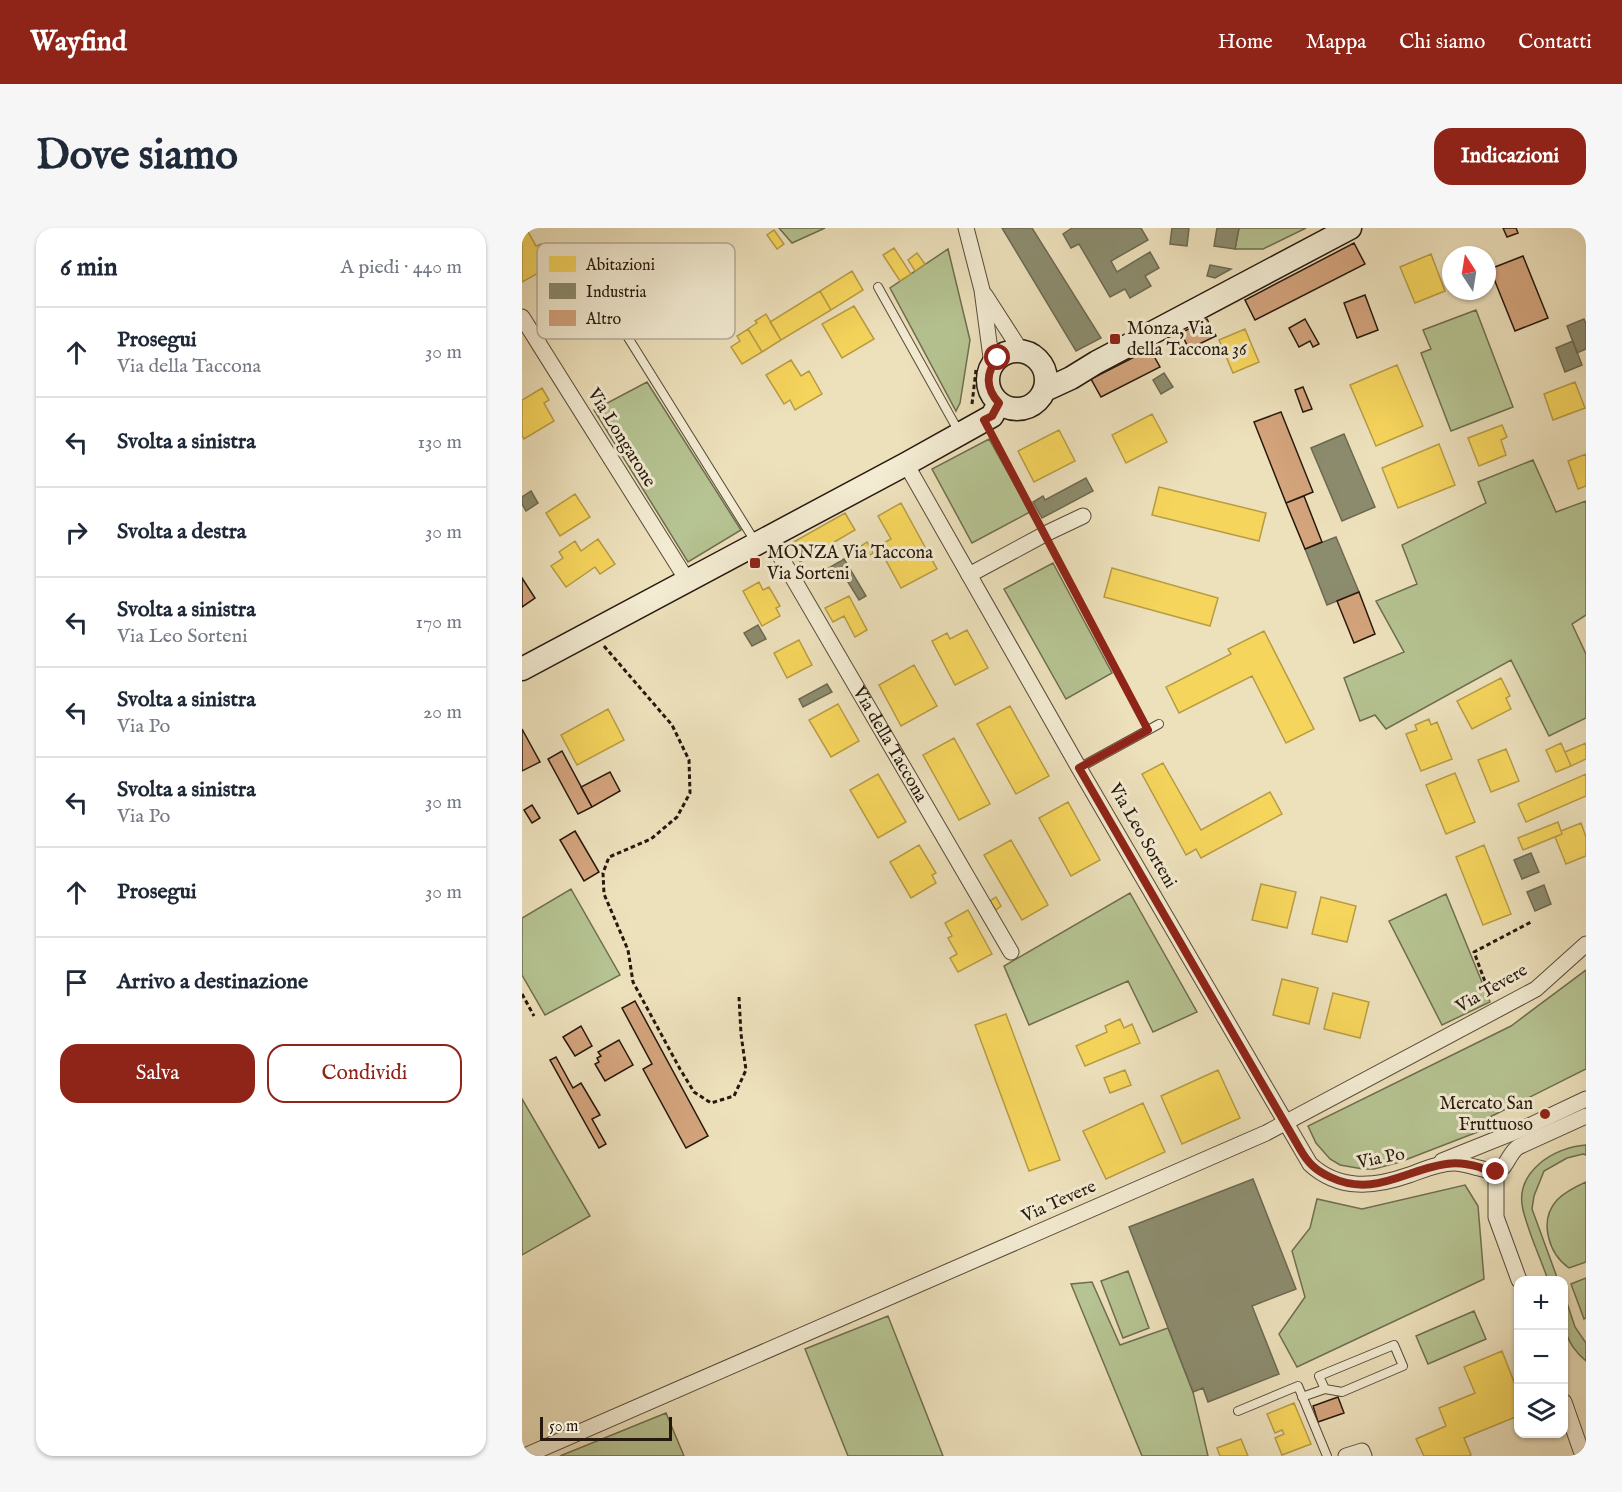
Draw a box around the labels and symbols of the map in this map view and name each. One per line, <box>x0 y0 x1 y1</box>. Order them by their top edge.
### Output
legend <box>537 243 735 339</box>
north arrow <box>1442 246 1496 300</box>
text: Abitazioni <box>585 256 655 276</box>
text: Industria <box>586 283 647 303</box>
text: Altro <box>585 310 622 330</box>
place label: Monza, Via della Taccona 36 <box>1127 318 1247 362</box>
marker: Monza, Via della Taccona 36 <box>1108 332 1122 346</box>
route start <box>984 344 1010 370</box>
street label: Via Longarone <box>581 384 660 492</box>
place label: MONZA Via Taccona Via Sorteni <box>766 542 933 586</box>
marker: MONZA Via Taccona Via Sorteni <box>748 556 762 570</box>
street label: Via della Taccona <box>847 682 933 806</box>
street label: Via Leo Sorteni <box>1102 779 1181 893</box>
street label: Via Tevere <box>1451 959 1532 1019</box>
place label: Mercato San Fruttuoso <box>1440 1093 1533 1137</box>
marker: Mercato San Fruttuoso <box>1538 1107 1552 1121</box>
street label: Via Po <box>1354 1143 1407 1175</box>
route end <box>1482 1158 1508 1184</box>
street label: Via Tevere <box>1017 1175 1100 1229</box>
scale bar <box>540 1414 672 1442</box>

